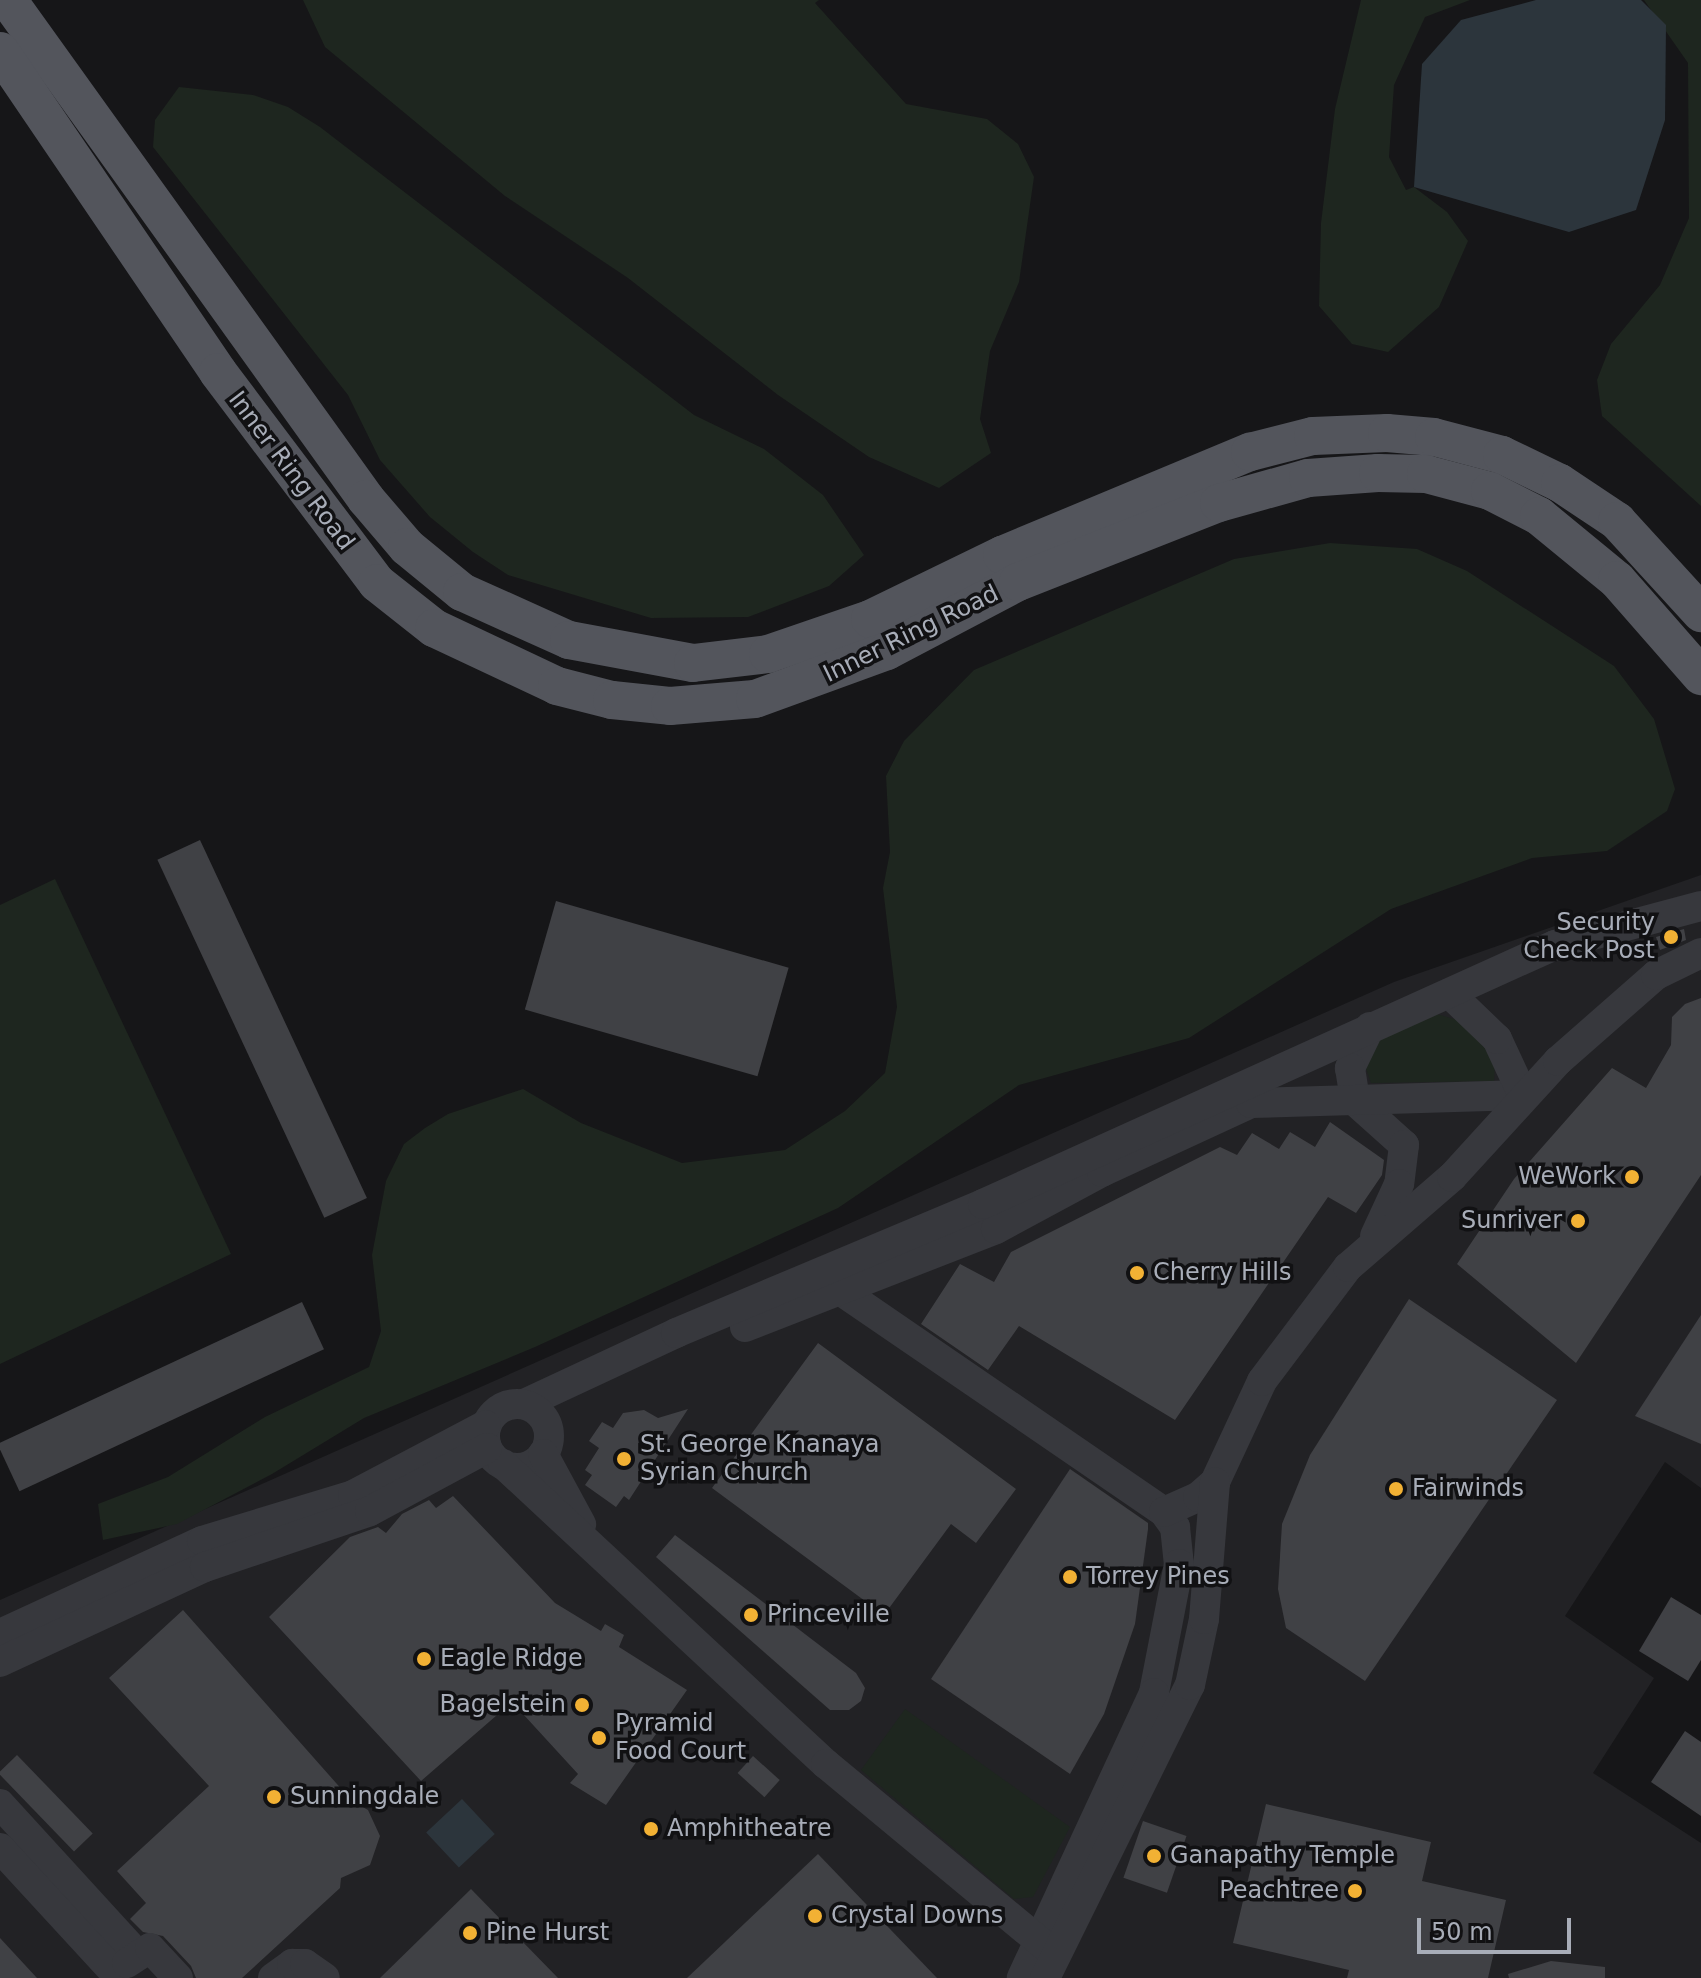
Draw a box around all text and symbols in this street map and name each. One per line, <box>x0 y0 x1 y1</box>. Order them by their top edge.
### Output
street label: Inner Ring Road <box>222 386 360 556</box>
street label: Inner Ring Road <box>819 579 1003 689</box>
place label: Security Check Post <box>1523 909 1655 965</box>
marker: Security Check Post <box>1662 928 1680 946</box>
place label: WeWork <box>1518 1163 1616 1191</box>
marker: WeWork <box>1623 1168 1641 1186</box>
place label: Sunriver <box>1461 1207 1562 1235</box>
marker: Sunriver <box>1569 1212 1587 1230</box>
place label: Cherry Hills <box>1153 1259 1291 1287</box>
marker: Cherry Hills <box>1128 1264 1146 1282</box>
place label: St. George Knanaya Syrian Church <box>640 1431 880 1487</box>
marker: St. George Knanaya Syrian Church <box>615 1450 633 1468</box>
place label: Fairwinds <box>1412 1475 1524 1503</box>
marker: Fairwinds <box>1387 1480 1405 1498</box>
place label: Torrey Pines <box>1086 1563 1230 1591</box>
marker: Torrey Pines <box>1061 1568 1079 1586</box>
place label: Princeville <box>767 1601 890 1629</box>
marker: Princeville <box>742 1606 760 1624</box>
place label: Eagle Ridge <box>440 1645 583 1673</box>
marker: Eagle Ridge <box>415 1650 433 1668</box>
place label: Bagelstein <box>440 1691 566 1719</box>
marker: Bagelstein <box>573 1696 591 1714</box>
place label: Pyramid Food Court <box>615 1710 746 1766</box>
marker: Pyramid Food Court <box>590 1729 608 1747</box>
place label: Sunningdale <box>290 1783 439 1811</box>
marker: Sunningdale <box>265 1788 283 1806</box>
place label: Amphitheatre <box>667 1815 832 1843</box>
marker: Amphitheatre <box>642 1820 660 1838</box>
place label: Ganapathy Temple <box>1170 1842 1395 1870</box>
marker: Ganapathy Temple <box>1145 1847 1163 1865</box>
place label: Peachtree <box>1219 1877 1339 1905</box>
marker: Peachtree <box>1346 1882 1364 1900</box>
place label: Crystal Downs <box>831 1902 1003 1930</box>
scale bar <box>1421 1902 1575 1952</box>
marker: Crystal Downs <box>806 1907 824 1925</box>
text: 50 m <box>1431 1918 1493 1946</box>
place label: Pine Hurst <box>486 1919 609 1947</box>
marker: Pine Hurst <box>461 1924 479 1942</box>

